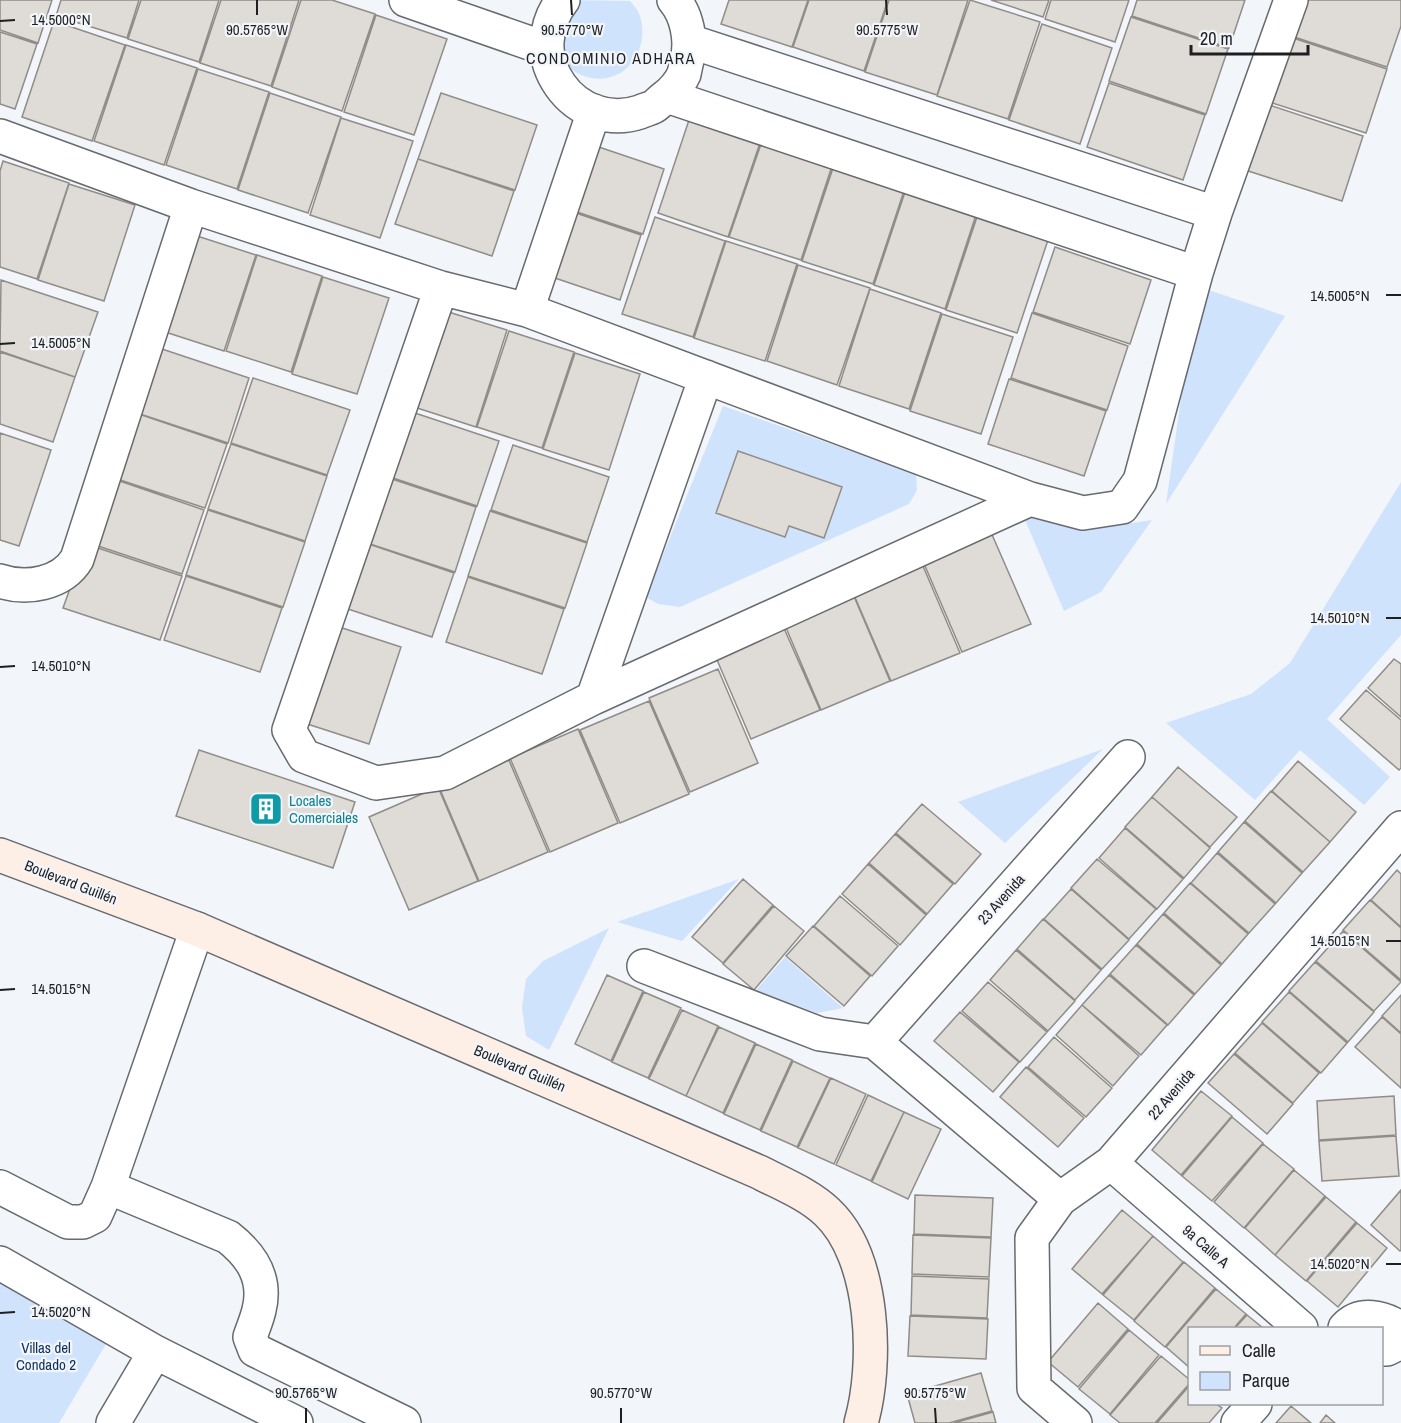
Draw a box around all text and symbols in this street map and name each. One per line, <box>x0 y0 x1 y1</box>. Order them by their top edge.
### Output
text: 14.5000°N <box>31 9 91 30</box>
scale bar <box>1191 18 1308 56</box>
text: 90.5765°W <box>226 19 288 40</box>
text: 90.5770°W <box>541 19 603 40</box>
text: 90.5775°W <box>856 19 918 40</box>
text: 20 m <box>1200 26 1233 51</box>
district label: CONDOMINIO ADHARA <box>526 47 696 69</box>
text: 14.5005°N <box>1310 285 1370 306</box>
text: 14.5005°N <box>31 332 91 353</box>
text: 14.5010°N <box>1310 607 1370 628</box>
text: 14.5010°N <box>31 655 91 676</box>
place label: Locales Comerciales <box>289 790 358 828</box>
building icon: Locales Comerciales <box>248 791 284 827</box>
street label: Boulevard Guillén <box>22 855 120 909</box>
street label: 23 Avenida <box>973 869 1029 929</box>
text: 14.5015°N <box>1310 930 1370 951</box>
text: 14.5015°N <box>31 978 91 999</box>
street label: Boulevard Guillén <box>471 1039 569 1097</box>
street label: 22 Avenida <box>1143 1064 1199 1124</box>
street label: 9a Calle A <box>1178 1220 1235 1273</box>
text: 14.5020°N <box>1310 1253 1370 1274</box>
text: 14.5020°N <box>31 1301 91 1322</box>
legend <box>1188 1327 1383 1405</box>
park label: Villas del Condado 2 <box>16 1337 76 1375</box>
text: Calle <box>1242 1338 1276 1363</box>
text: Parque <box>1242 1368 1290 1393</box>
text: 90.5765°W <box>275 1382 337 1403</box>
text: 90.5770°W <box>590 1382 652 1403</box>
text: 90.5775°W <box>904 1382 966 1403</box>

